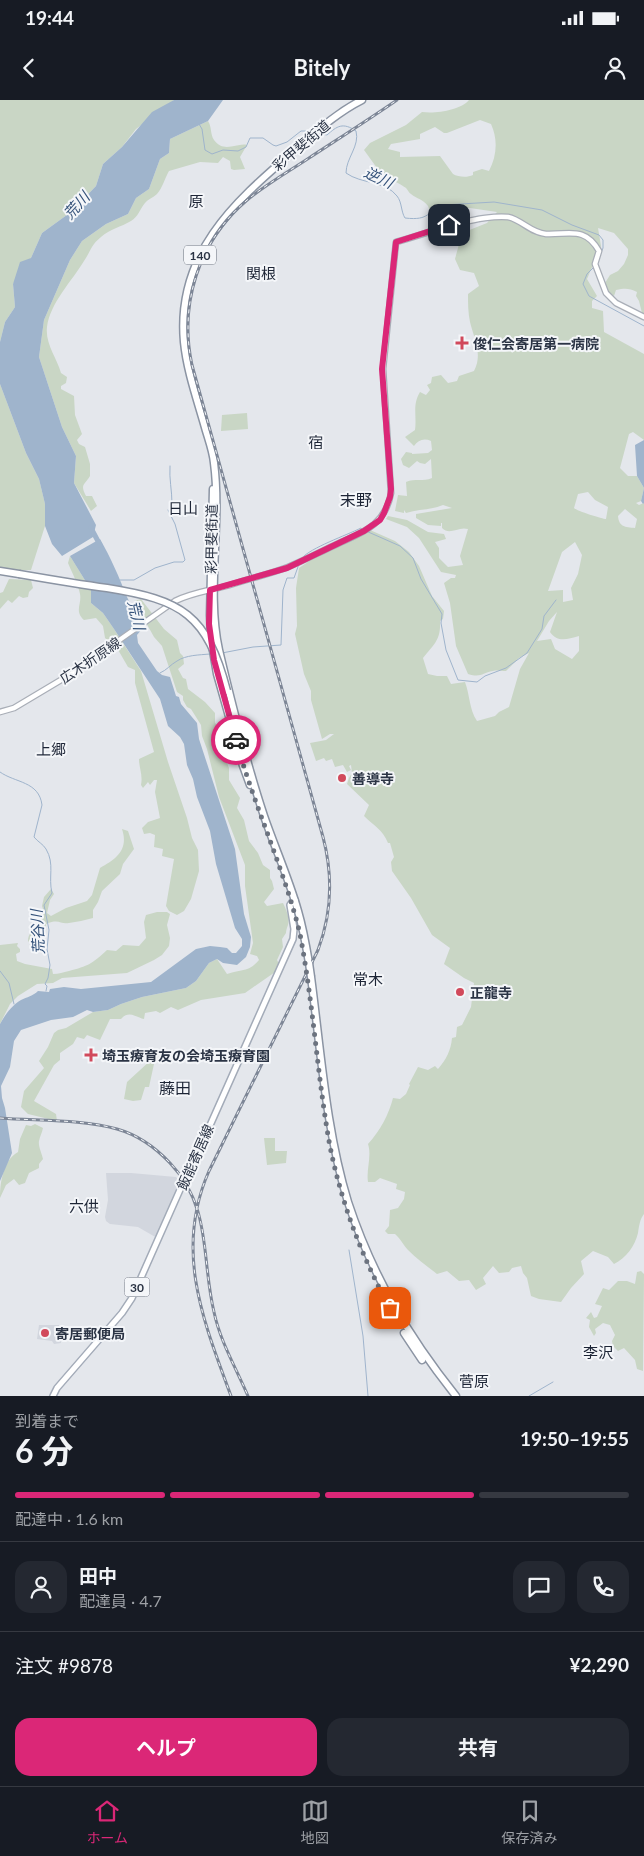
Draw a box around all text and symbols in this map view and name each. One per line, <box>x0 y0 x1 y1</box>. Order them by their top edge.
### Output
text: 19:44 <box>25 6 74 29</box>
icon: back <box>15 54 43 82</box>
text: Bitely <box>294 54 350 81</box>
icon: person <box>601 54 629 82</box>
street label: 彩甲斐街道 <box>269 116 333 174</box>
water label: 逆川 <box>362 163 398 192</box>
water label: 荒川 <box>59 186 94 222</box>
district label: 原 <box>188 192 204 210</box>
pin <box>428 204 470 246</box>
icon: home <box>435 211 463 239</box>
road number: 140 <box>184 246 216 264</box>
district label: 関根 <box>246 264 276 282</box>
place label: 俊仁会寄居第一病院 <box>473 335 599 352</box>
marker: 俊仁会寄居第一病院 <box>455 336 469 350</box>
district label: 宿 <box>308 433 324 451</box>
district label: 末野 <box>340 490 372 509</box>
district label: 日山 <box>168 499 198 517</box>
street label: 彩甲斐街道 <box>202 504 220 574</box>
water label: 荒川 <box>125 598 150 634</box>
street label: 広木折原線 <box>56 633 124 687</box>
courier <box>211 715 261 765</box>
icon: car <box>222 726 250 754</box>
district label: 上郷 <box>36 740 66 758</box>
place label: 善導寺 <box>352 770 394 787</box>
marker: 善導寺 <box>336 772 348 784</box>
water label: 荒谷川 <box>27 907 47 955</box>
district label: 常木 <box>353 970 383 988</box>
place label: 正龍寺 <box>470 984 512 1001</box>
marker: 正龍寺 <box>454 986 466 998</box>
place label: 埼玉療育友の会埼玉療育園 <box>102 1047 270 1064</box>
marker: 埼玉療育友の会埼玉療育園 <box>84 1048 98 1062</box>
district label: 藤田 <box>159 1078 191 1097</box>
street label: 飯能寄居線 <box>173 1122 217 1192</box>
district label: 六供 <box>69 1197 99 1215</box>
road number: 30 <box>124 1278 150 1296</box>
pin <box>369 1287 411 1329</box>
icon: bag <box>376 1294 404 1322</box>
place label: 寄居郵便局 <box>55 1325 125 1342</box>
marker: 寄居郵便局 <box>39 1327 51 1339</box>
district label: 李沢 <box>583 1343 613 1361</box>
district label: 菅原 <box>459 1372 489 1390</box>
text: 到着まで <box>15 1411 79 1430</box>
text: 19:50–19:55 <box>520 1427 629 1450</box>
text: 6 分 <box>15 1431 73 1470</box>
text: 配達中 · 1.6 km <box>15 1509 123 1528</box>
button: person <box>15 1561 67 1613</box>
button: chat <box>513 1561 565 1613</box>
button: phone <box>577 1561 629 1613</box>
text: 田中 <box>79 1564 117 1587</box>
text: 配達員 · 4.7 <box>79 1591 162 1610</box>
text: ¥2,290 <box>569 1653 629 1676</box>
text: 注文 #9878 <box>15 1654 113 1677</box>
button: ヘルプ <box>15 1718 317 1776</box>
button: 共有 <box>327 1718 629 1776</box>
tab: ホーム <box>86 1797 128 1847</box>
tab: 地図 <box>301 1797 329 1847</box>
tab: 保存済み <box>502 1797 558 1847</box>

